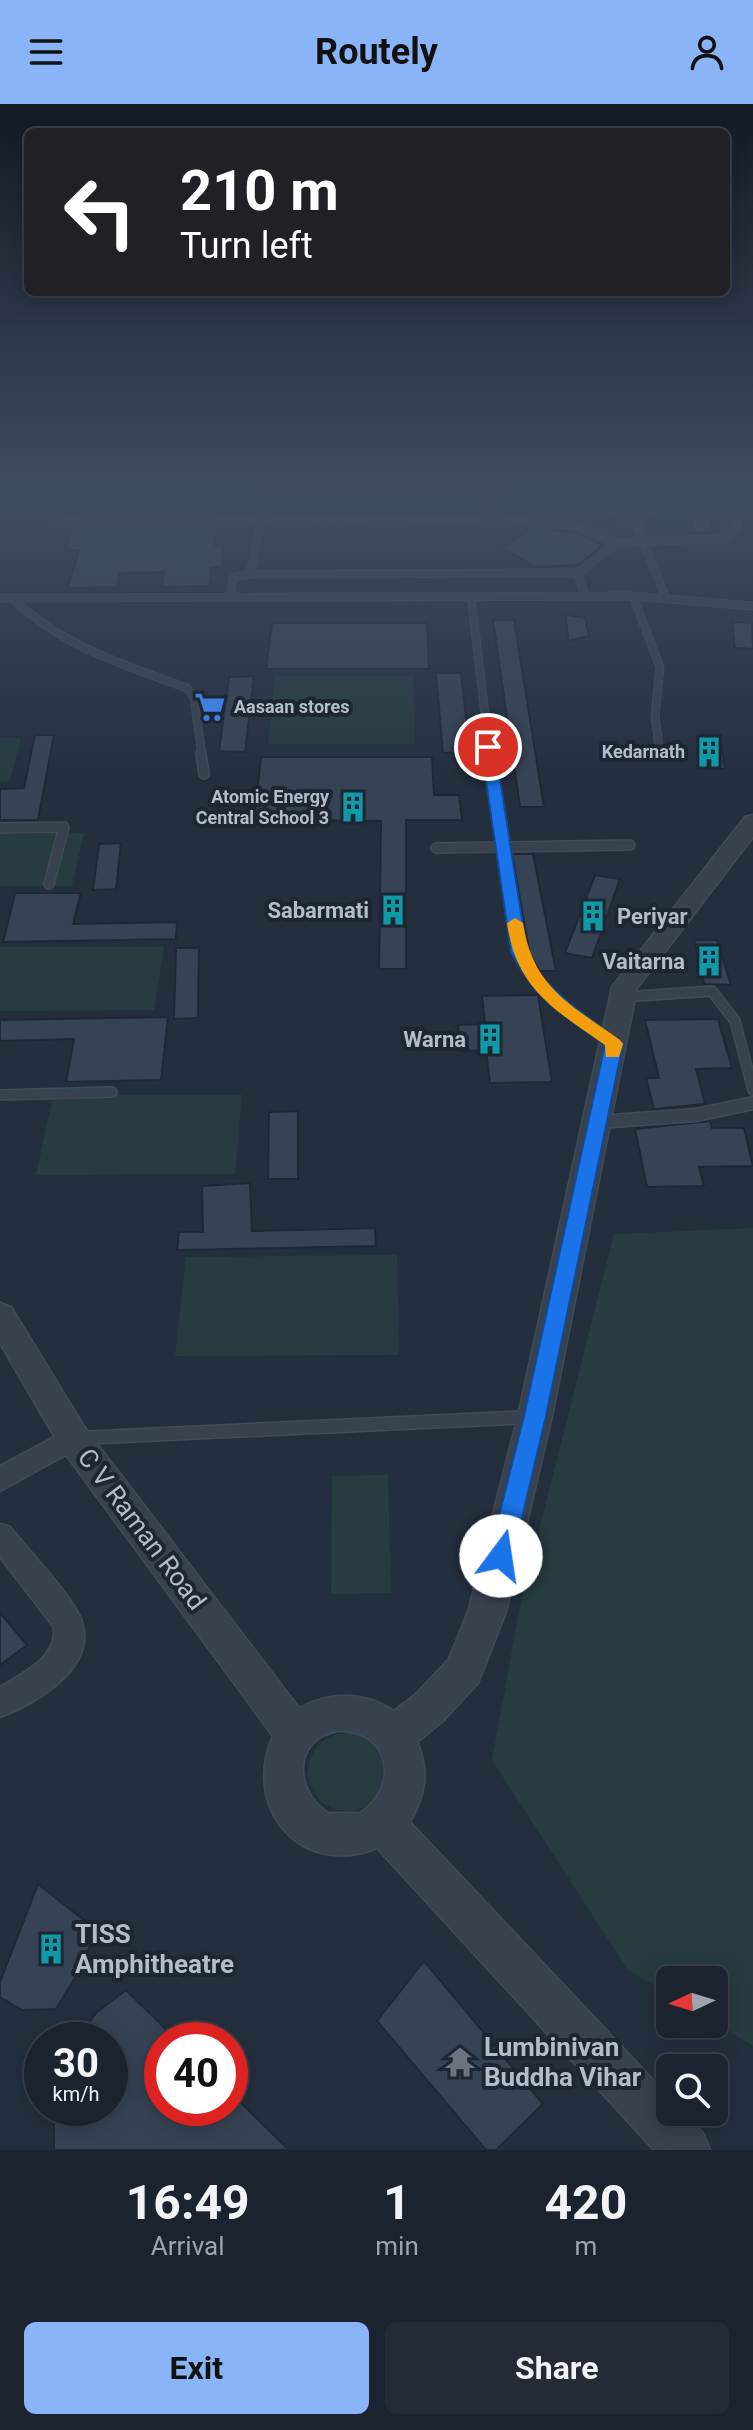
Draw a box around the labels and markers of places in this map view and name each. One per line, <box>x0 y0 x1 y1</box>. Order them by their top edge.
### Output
supermarket icon: Aasaan stores <box>193 690 227 724</box>
place label: Aasaan stores <box>234 696 349 717</box>
pin <box>454 713 522 781</box>
building icon: Kedarnath <box>692 735 726 769</box>
place label: Kedarnath <box>602 741 685 762</box>
place label: Atomic Energy Central School 3 <box>196 786 330 828</box>
building icon: Atomic Energy Central School 3 <box>336 790 370 824</box>
building icon: Sabarmati <box>376 893 410 927</box>
place label: Sabarmati <box>267 898 369 923</box>
building icon: Periyar <box>576 899 610 933</box>
place label: Periyar <box>617 904 688 929</box>
building icon: Vaitarna <box>692 944 726 978</box>
place label: Vaitarna <box>602 949 685 974</box>
building icon: Warna <box>473 1022 507 1056</box>
place label: Warna <box>403 1027 466 1052</box>
place label: TISS Amphitheatre <box>75 1919 234 1979</box>
building icon: TISS Amphitheatre <box>34 1932 68 1966</box>
place label: Lumbinivan Buddha Vihar <box>484 2032 642 2092</box>
temple icon: Lumbinivan Buddha Vihar <box>443 2045 477 2079</box>

